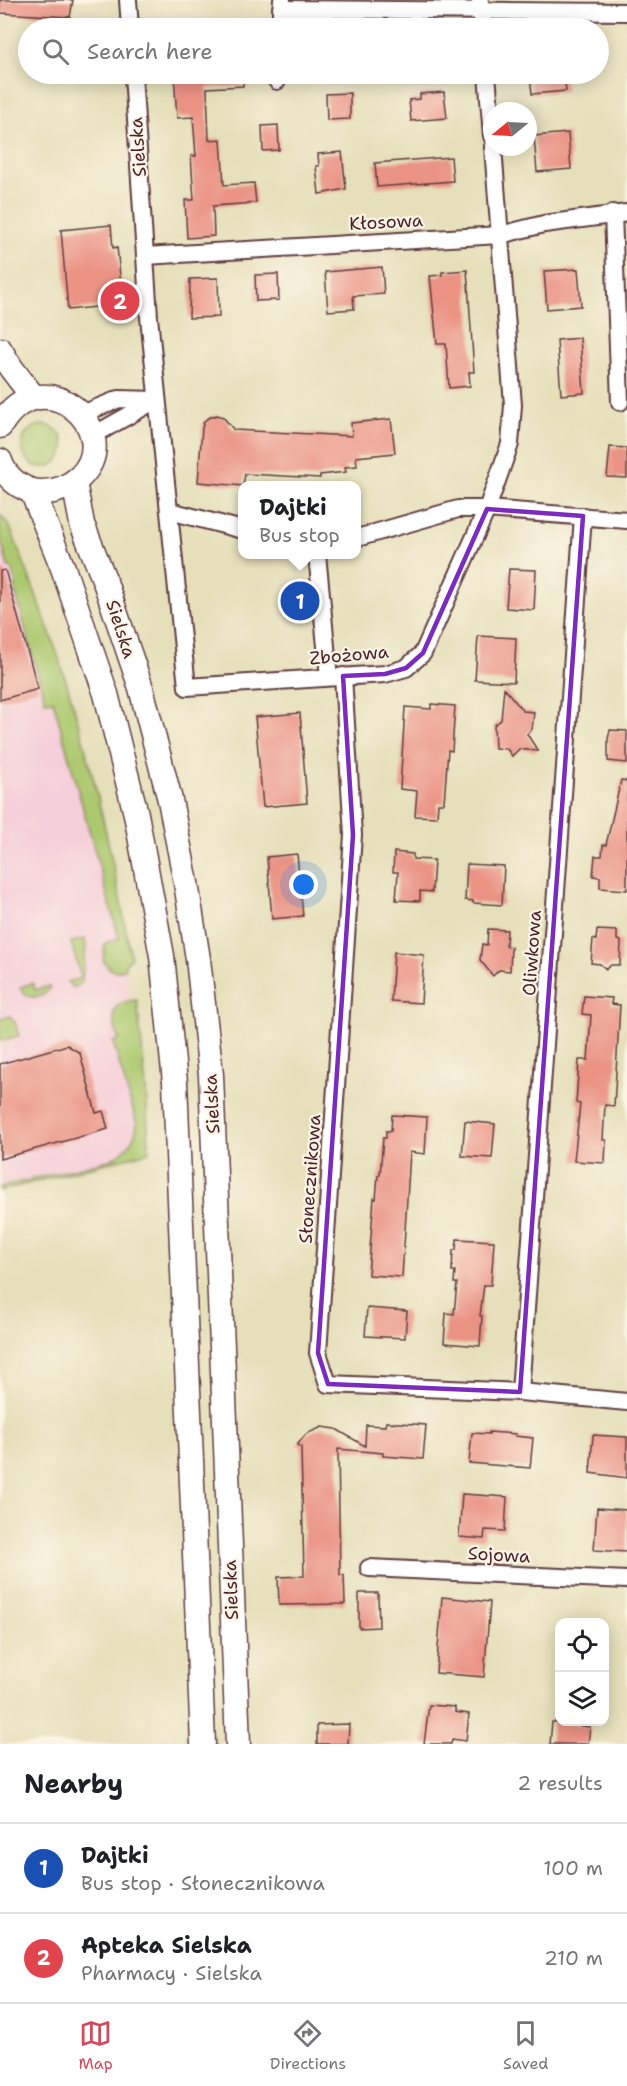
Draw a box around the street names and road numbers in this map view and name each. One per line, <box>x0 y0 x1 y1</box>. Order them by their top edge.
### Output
street label: Sielska <box>124 116 152 178</box>
street label: Kłosowa <box>349 208 423 236</box>
street label: Sielska <box>100 597 142 661</box>
street label: Zbożowa <box>308 640 390 670</box>
street label: Oliwkowa <box>517 909 547 997</box>
street label: Sielska <box>198 1073 226 1135</box>
street label: Słonecznikowa <box>294 1114 326 1244</box>
street label: Sojowa <box>467 1541 531 1569</box>
street label: Sielska <box>218 1560 244 1620</box>

